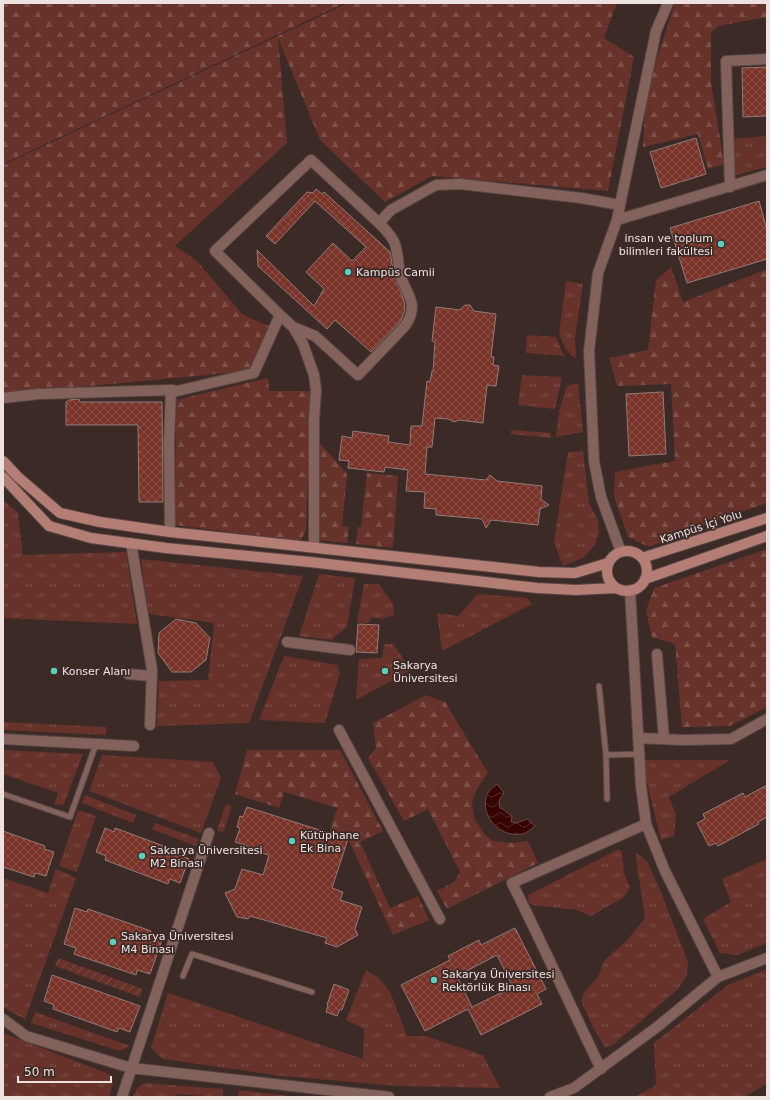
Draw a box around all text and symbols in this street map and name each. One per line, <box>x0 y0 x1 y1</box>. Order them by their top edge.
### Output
place label: insan ve toplum bilimleri fakültesi <box>619 232 713 258</box>
marker: insan ve toplum bilimleri fakültesi <box>716 239 726 249</box>
place label: Kampüs Camii <box>356 266 435 279</box>
marker: Kampüs Camii <box>343 267 353 277</box>
street label: Kampüs İçi Yolu <box>658 508 744 546</box>
place label: Sakarya Üniversitesi <box>393 659 458 685</box>
place label: Konser Alanı <box>62 665 130 678</box>
marker: Konser Alanı <box>49 666 59 676</box>
marker: Sakarya Üniversitesi <box>380 666 390 676</box>
place label: Kütüphane Ek Bina <box>300 829 360 855</box>
marker: Kütüphane Ek Bina <box>287 836 297 846</box>
place label: Sakarya Üniversitesi M2 Binası <box>150 844 262 870</box>
marker: Sakarya Üniversitesi M2 Binası <box>137 851 147 861</box>
place label: Sakarya Üniversitesi M4 Binası <box>121 930 233 956</box>
marker: Sakarya Üniversitesi M4 Binası <box>108 937 118 947</box>
place label: Sakarya Üniversitesi Rektörlük Binası <box>442 968 554 994</box>
marker: Sakarya Üniversitesi Rektörlük Binası <box>429 975 439 985</box>
scale bar <box>18 1058 111 1084</box>
text: 50 m <box>24 1065 55 1079</box>

